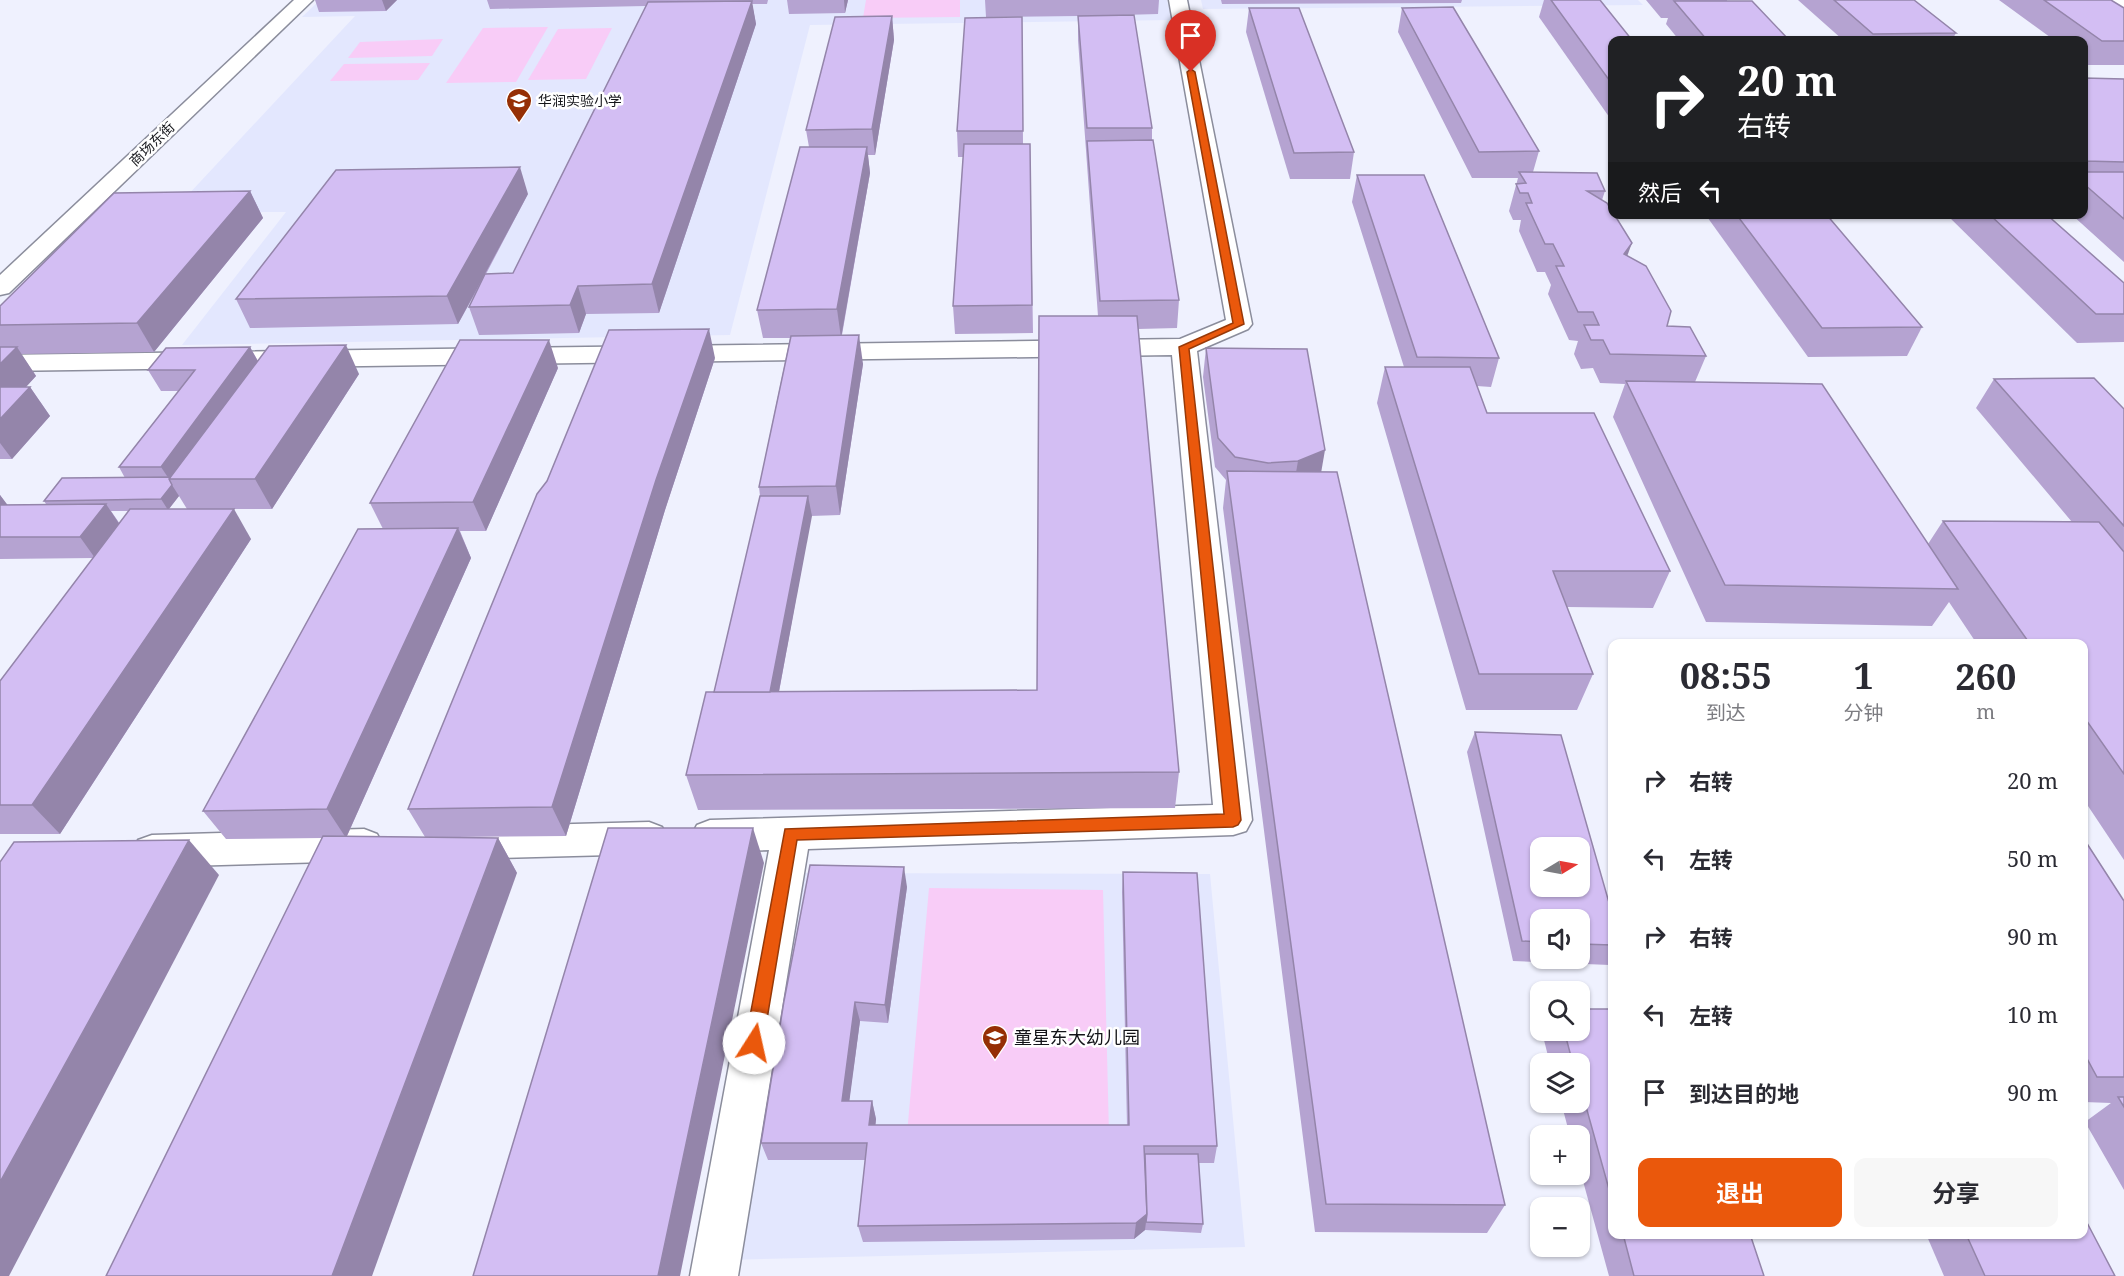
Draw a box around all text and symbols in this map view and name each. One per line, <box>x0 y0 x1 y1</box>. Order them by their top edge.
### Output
pin <box>1165 10 1216 72</box>
icon: arrive <box>1174 19 1207 52</box>
text: 20 m <box>1737 51 1837 108</box>
icon: right <box>1638 60 1716 138</box>
school or university icon: 华润实验小学 <box>504 86 534 124</box>
place label: 华润实验小学 <box>538 91 622 110</box>
text: 右转 <box>1737 107 1791 144</box>
street label: 商场东街 <box>125 117 178 170</box>
icon: left <box>1694 174 1727 207</box>
text: 然后 <box>1638 177 1682 207</box>
text: 08:55 <box>1680 651 1772 700</box>
text: 1 <box>1853 651 1874 700</box>
text: 260 <box>1955 652 2016 701</box>
text: m <box>1976 698 1995 725</box>
text: 到达 <box>1706 699 1746 726</box>
text: 分钟 <box>1844 699 1884 726</box>
icon: right <box>1638 764 1671 797</box>
text: 20 m <box>2007 765 2058 795</box>
text: 右转 <box>1689 766 1733 796</box>
north arrow <box>1530 837 1590 897</box>
map controls <box>1530 837 1590 1257</box>
icon: left <box>1638 842 1671 875</box>
text: 50 m <box>2007 843 2058 873</box>
text: 左转 <box>1689 844 1733 874</box>
button: sound <box>1530 909 1590 969</box>
icon: right <box>1638 920 1671 953</box>
text: 90 m <box>2007 921 2058 951</box>
text: 右转 <box>1689 922 1733 952</box>
button: search <box>1530 981 1590 1041</box>
icon: left <box>1638 998 1671 1031</box>
text: 10 m <box>2007 999 2058 1029</box>
text: 左转 <box>1689 1000 1733 1030</box>
position arrow <box>722 1011 786 1075</box>
school or university icon: 童星东大幼儿园 <box>980 1023 1010 1061</box>
place label: 童星东大幼儿园 <box>1014 1025 1140 1049</box>
button: layers <box>1530 1053 1590 1113</box>
icon: arrive <box>1638 1076 1671 1109</box>
text: 90 m <box>2007 1077 2058 1107</box>
text: 到达目的地 <box>1689 1078 1799 1108</box>
button: + <box>1530 1125 1590 1185</box>
button: 退出 <box>1638 1158 1842 1227</box>
button: 分享 <box>1854 1158 2058 1227</box>
button: − <box>1530 1197 1590 1257</box>

